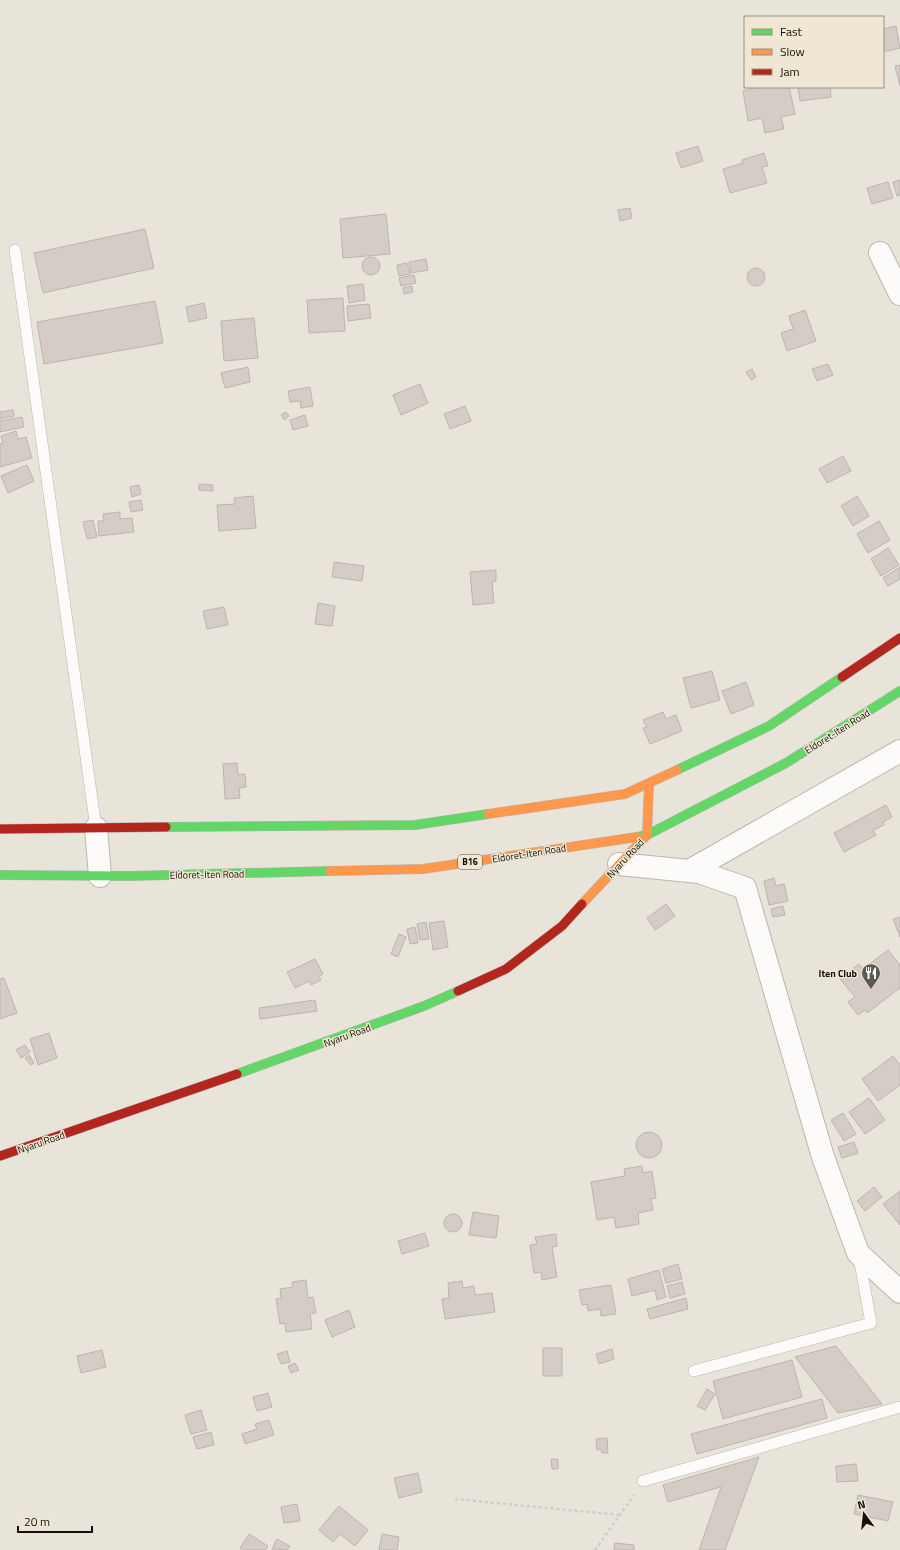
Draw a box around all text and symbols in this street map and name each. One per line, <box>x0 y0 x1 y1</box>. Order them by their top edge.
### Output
legend <box>744 16 884 88</box>
text: Fast <box>780 22 803 41</box>
text: Slow <box>780 42 805 61</box>
text: Jam <box>780 62 800 81</box>
street label: Eldoret-Iten Road <box>802 705 873 758</box>
street label: Nyaru Road <box>603 835 648 881</box>
street label: Eldoret-Iten Road <box>491 840 567 867</box>
road number: B16 <box>458 855 482 869</box>
street label: Eldoret-Iten Road <box>170 866 244 883</box>
restaurant icon: Iten Club <box>860 962 882 990</box>
place label: Iten Club <box>819 966 858 981</box>
street label: Nyaru Road <box>322 1020 373 1051</box>
street label: Nyaru Road <box>15 1127 67 1158</box>
north arrow <box>844 1494 884 1534</box>
text: N <box>856 1496 867 1513</box>
scale bar <box>18 1508 92 1534</box>
text: 20 m <box>24 1512 50 1531</box>

